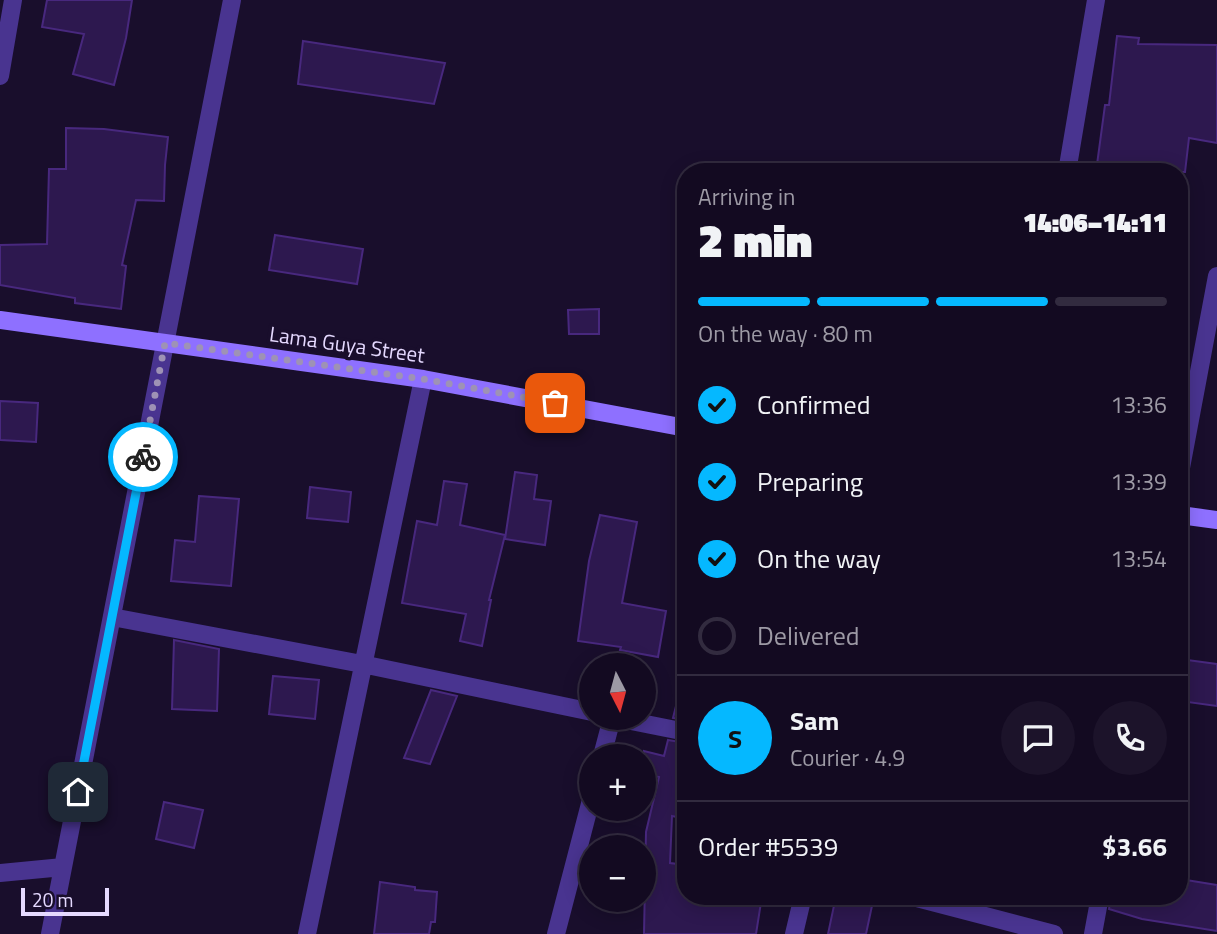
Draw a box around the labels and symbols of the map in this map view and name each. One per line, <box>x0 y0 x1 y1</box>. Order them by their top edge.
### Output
street label: Lama Guya Street <box>267 317 428 371</box>
pin <box>525 373 585 433</box>
courier <box>108 422 178 492</box>
north arrow <box>579 653 656 730</box>
pin <box>48 762 108 822</box>
scale bar <box>21 885 108 917</box>

